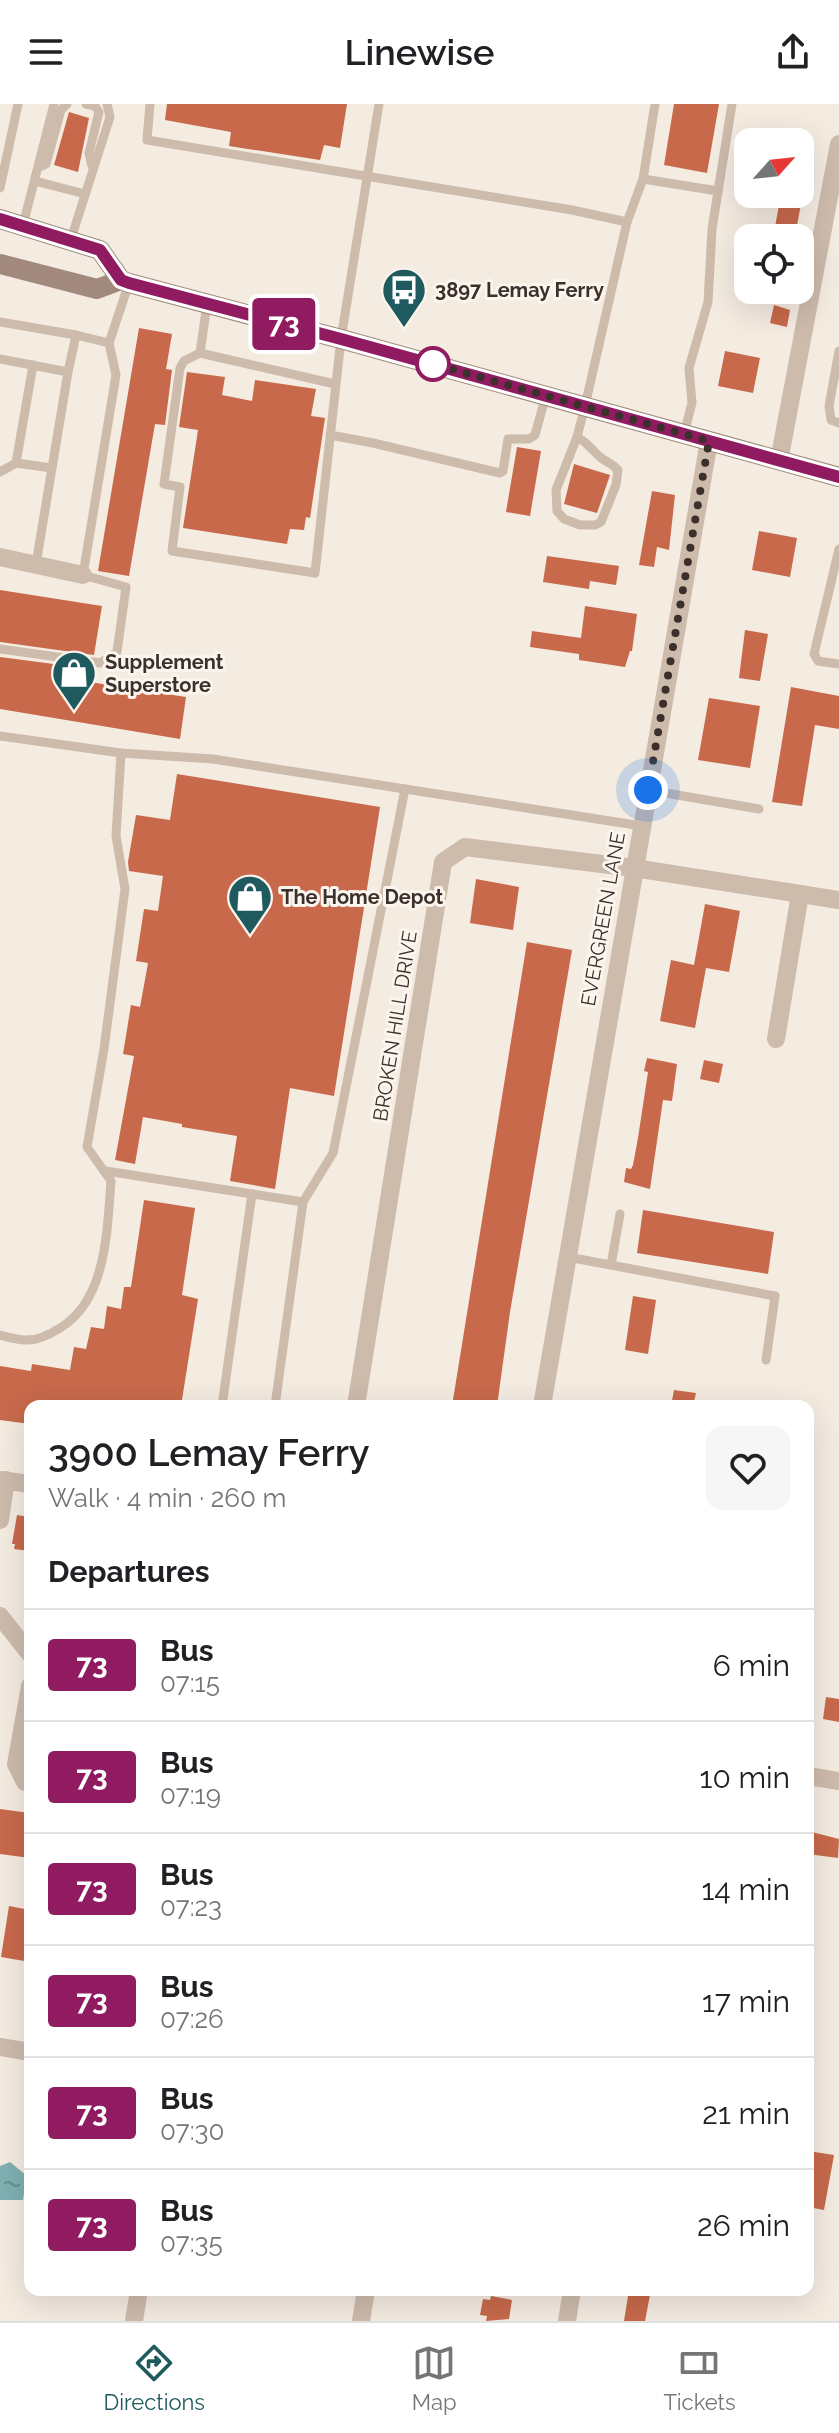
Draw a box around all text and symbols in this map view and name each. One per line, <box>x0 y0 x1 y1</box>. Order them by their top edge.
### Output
icon: menu <box>24 30 68 74</box>
icon: share <box>771 30 815 74</box>
text: Linewise <box>345 31 494 73</box>
north arrow <box>734 128 814 208</box>
map controls <box>734 128 814 304</box>
button: locate <box>734 224 814 304</box>
bus stop icon: 3897 Lemay Ferry <box>380 266 428 329</box>
place label: 3897 Lemay Ferry <box>435 278 604 302</box>
line badge: 73 <box>248 298 320 350</box>
text: 73 <box>268 307 300 340</box>
unlabelled marker <box>416 347 450 381</box>
shop icon: Supplement Superstore <box>50 649 98 712</box>
place label: Supplement Superstore <box>105 650 224 697</box>
your location <box>628 770 668 810</box>
street label: EVERGREEN LANE <box>576 830 630 1008</box>
shop icon: The Home Depot <box>226 873 274 936</box>
place label: The Home Depot <box>281 885 443 909</box>
street label: BROKEN HILL DRIVE <box>368 929 422 1123</box>
button: heart <box>706 1426 790 1510</box>
text: 3900 Lemay Ferry <box>48 1430 370 1475</box>
text: Walk · 4 min · 260 m <box>48 1483 286 1513</box>
text: Departures <box>48 1554 210 1589</box>
text: Bus <box>160 1633 214 1668</box>
text: 73 <box>76 1648 108 1681</box>
text: 6 min <box>713 1648 790 1683</box>
text: 07:15 <box>160 1668 220 1698</box>
text: Bus <box>160 1745 214 1780</box>
text: 73 <box>76 1760 108 1793</box>
text: 10 min <box>700 1760 790 1795</box>
text: 07:19 <box>160 1780 221 1810</box>
text: Bus <box>160 1857 214 1892</box>
text: 73 <box>76 1872 108 1905</box>
text: 14 min <box>702 1872 790 1907</box>
text: 07:23 <box>160 1892 222 1922</box>
text: Bus <box>160 1969 214 2004</box>
text: 73 <box>76 1984 108 2017</box>
text: 17 min <box>702 1984 790 2019</box>
text: 07:26 <box>160 2004 224 2034</box>
text: Bus <box>160 2081 214 2116</box>
text: 73 <box>76 2096 108 2129</box>
text: 21 min <box>702 2096 790 2131</box>
text: 07:30 <box>160 2116 224 2146</box>
text: Bus <box>160 2193 214 2228</box>
text: 73 <box>76 2208 108 2241</box>
text: 26 min <box>697 2208 790 2243</box>
text: 07:35 <box>160 2228 223 2258</box>
tab: Directions <box>103 2341 205 2415</box>
tab: Map <box>412 2341 457 2415</box>
tab: Tickets <box>663 2341 736 2415</box>

